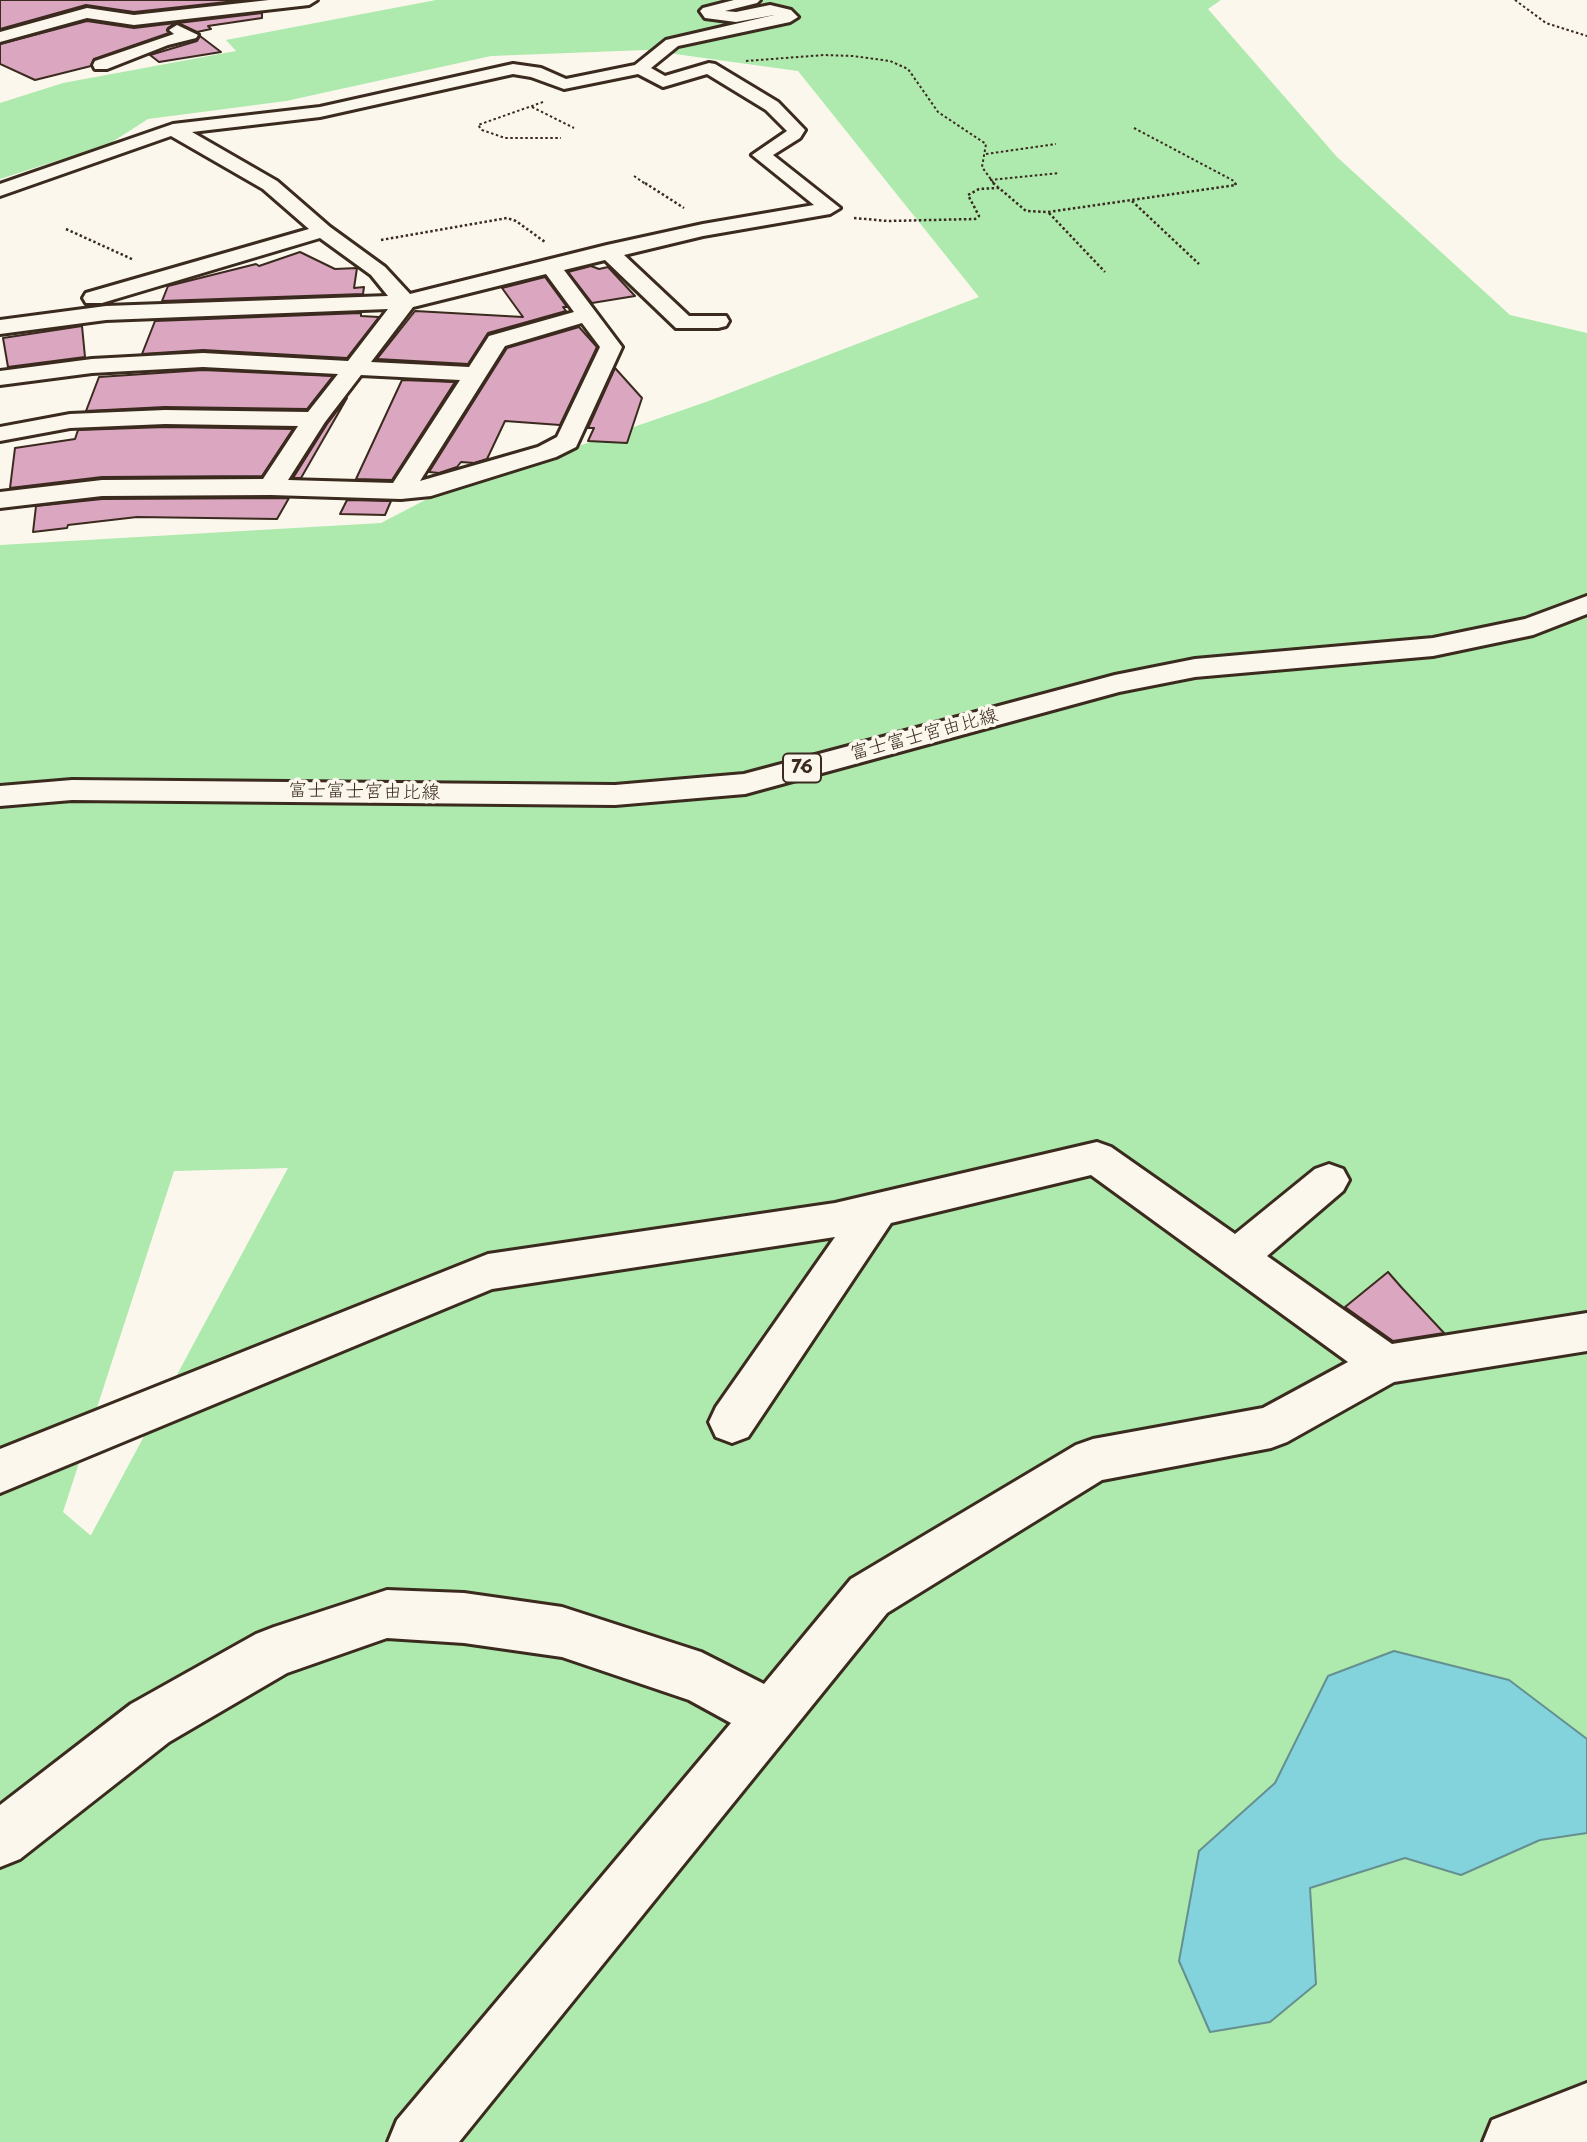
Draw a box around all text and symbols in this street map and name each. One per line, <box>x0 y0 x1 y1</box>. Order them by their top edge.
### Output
street label: 富士富士宮由比線 <box>848 704 1000 766</box>
road number: 76 <box>783 754 821 782</box>
street label: 富士富士宮由比線 <box>288 779 440 805</box>

